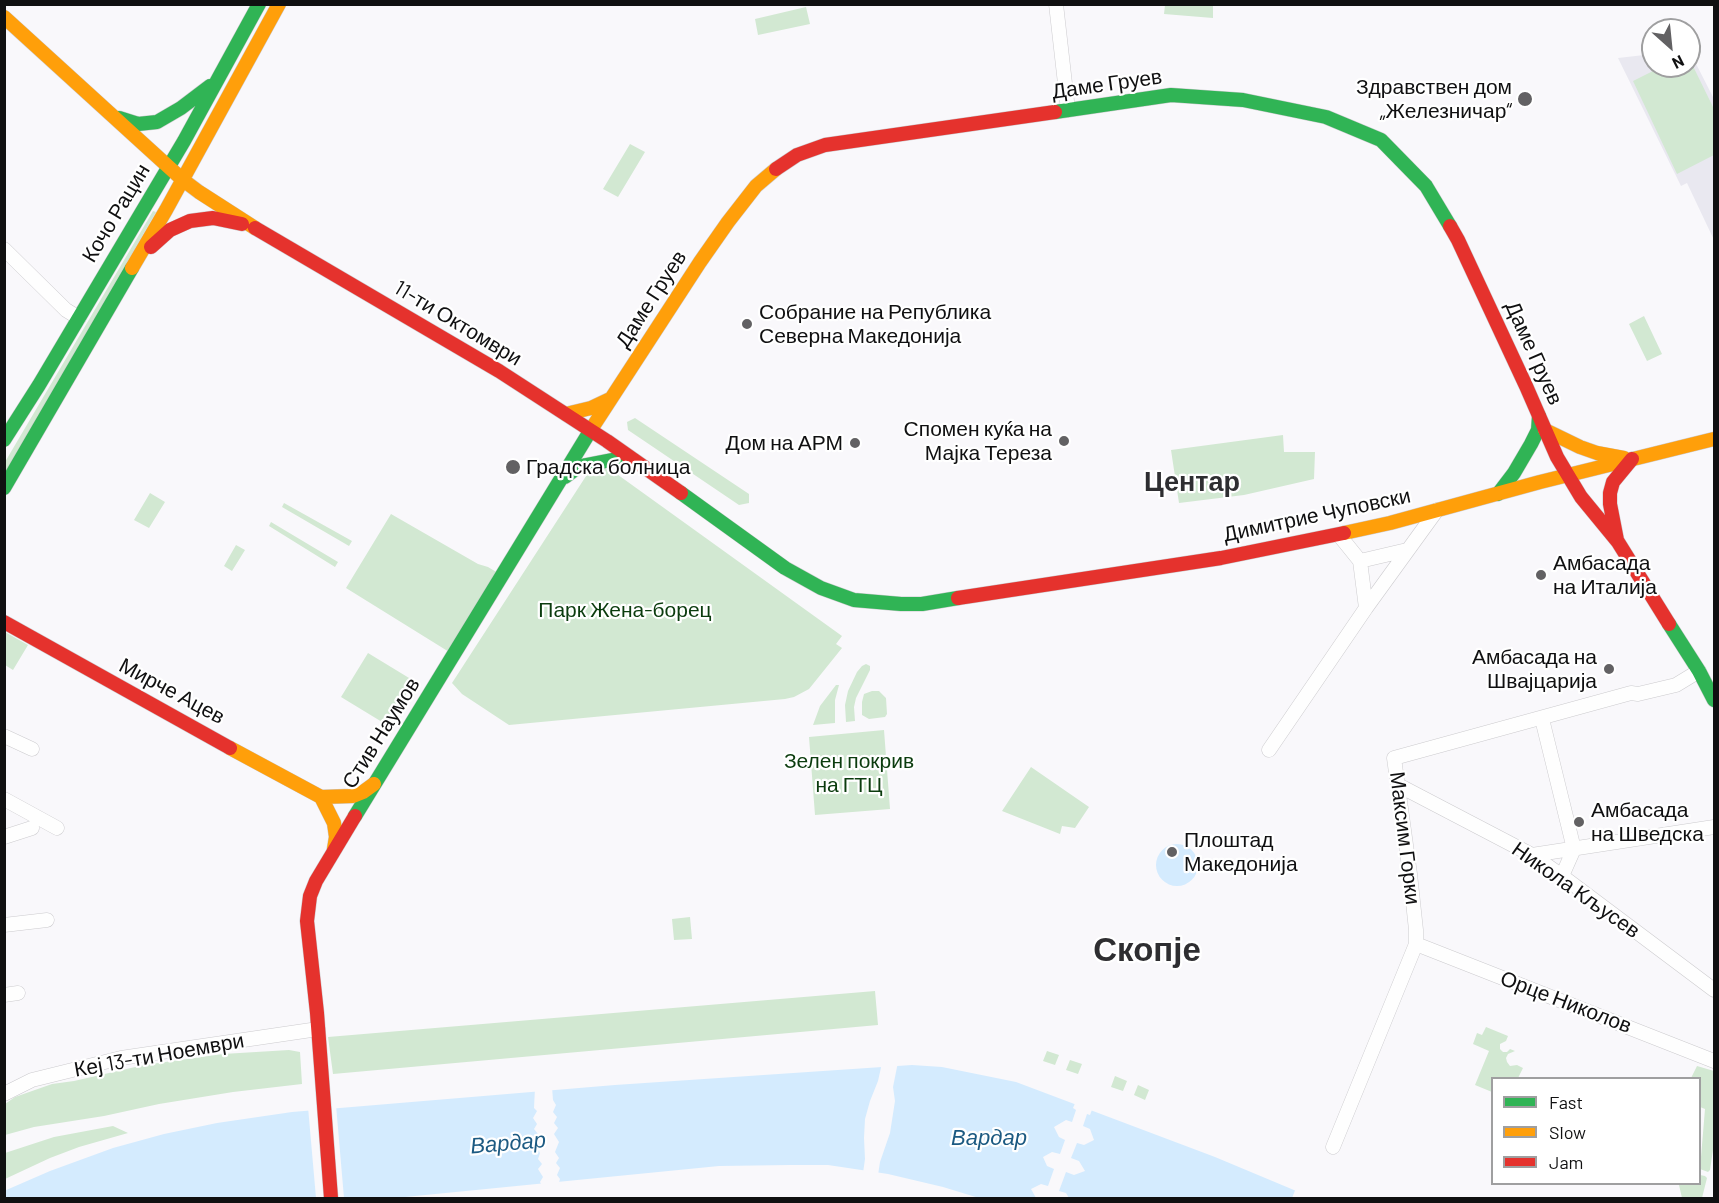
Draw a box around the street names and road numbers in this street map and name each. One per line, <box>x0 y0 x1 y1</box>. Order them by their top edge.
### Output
street label: Даме Груев <box>1050 64 1164 104</box>
street label: Кочо Рацин <box>77 159 155 267</box>
street label: Даме Груев <box>610 246 692 352</box>
street label: 11-ти Октомври <box>390 275 526 371</box>
street label: Даме Груев <box>1500 297 1568 409</box>
street label: Димитрие Чуповски <box>1221 483 1413 547</box>
street label: Мирче Ацев <box>115 653 229 729</box>
street label: Стив Наумов <box>337 673 425 793</box>
street label: Максим Горки <box>1384 770 1426 906</box>
street label: Никола Кљусев <box>1507 837 1645 943</box>
street label: Орце Николов <box>1497 965 1635 1039</box>
street label: Кеј 13-ти Ноември <box>72 1028 246 1082</box>

